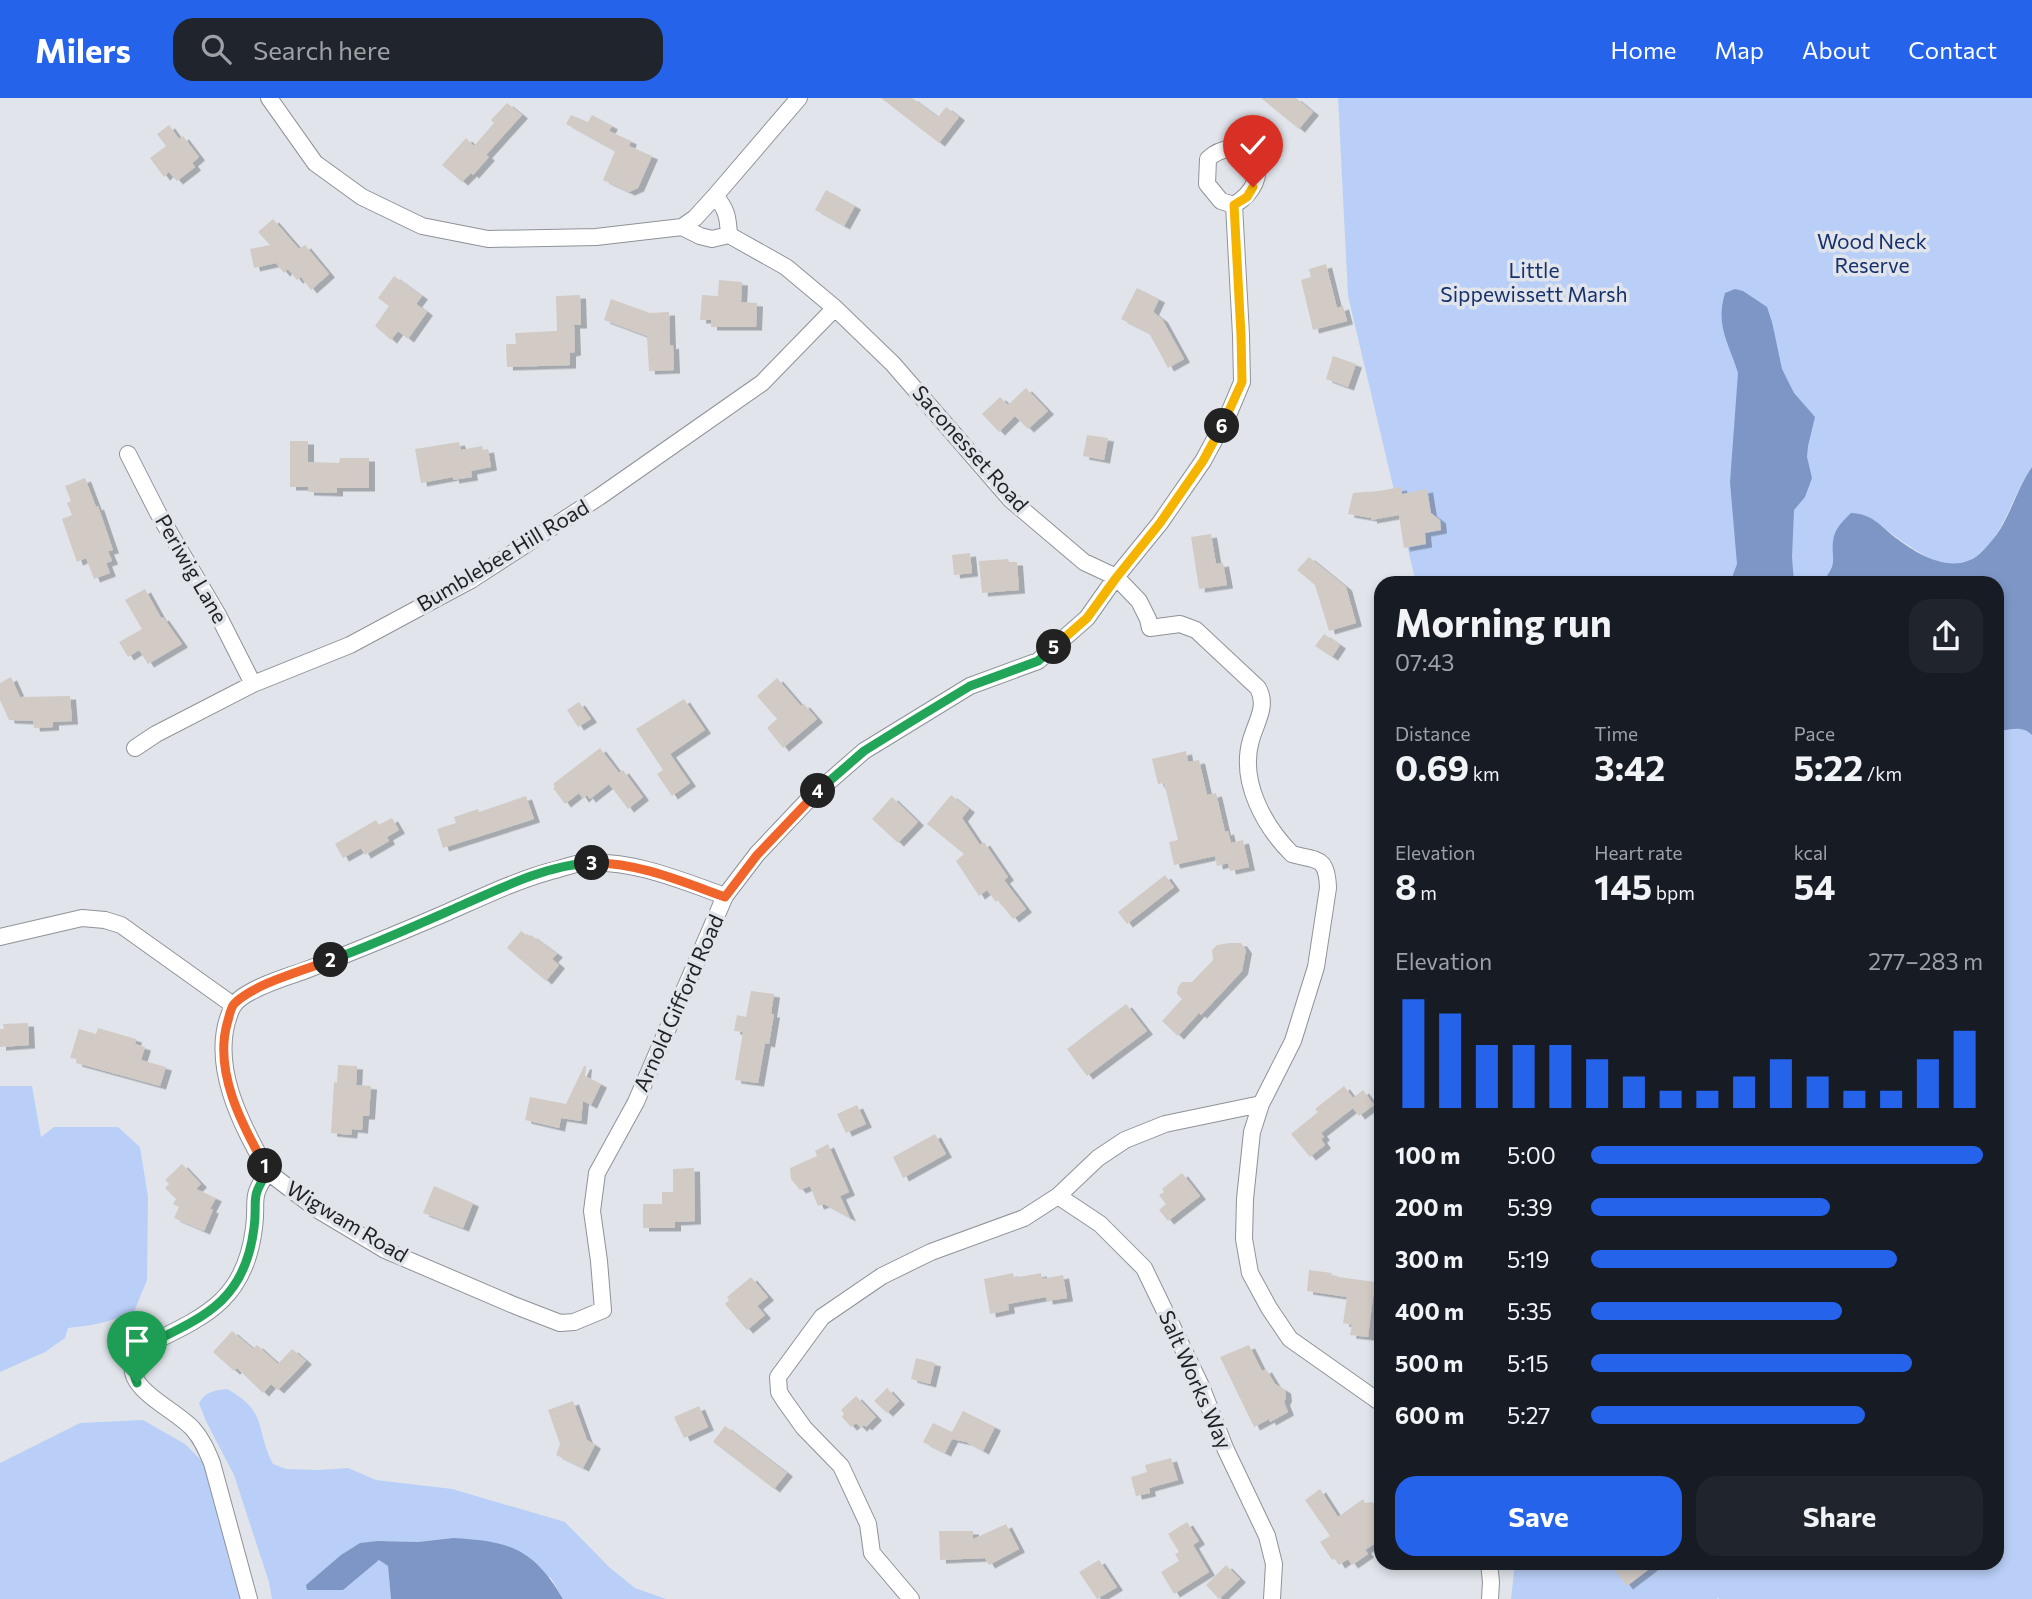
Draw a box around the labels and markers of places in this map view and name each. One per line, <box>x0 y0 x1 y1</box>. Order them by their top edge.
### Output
pin <box>1223 115 1283 187</box>
pin: 6 <box>1204 408 1240 444</box>
pin: 5 <box>1036 630 1072 664</box>
pin: 4 <box>800 774 836 808</box>
pin: 3 <box>574 846 610 880</box>
pin: 2 <box>314 942 348 978</box>
pin: 1 <box>247 1148 282 1184</box>
pin <box>107 1311 167 1383</box>

